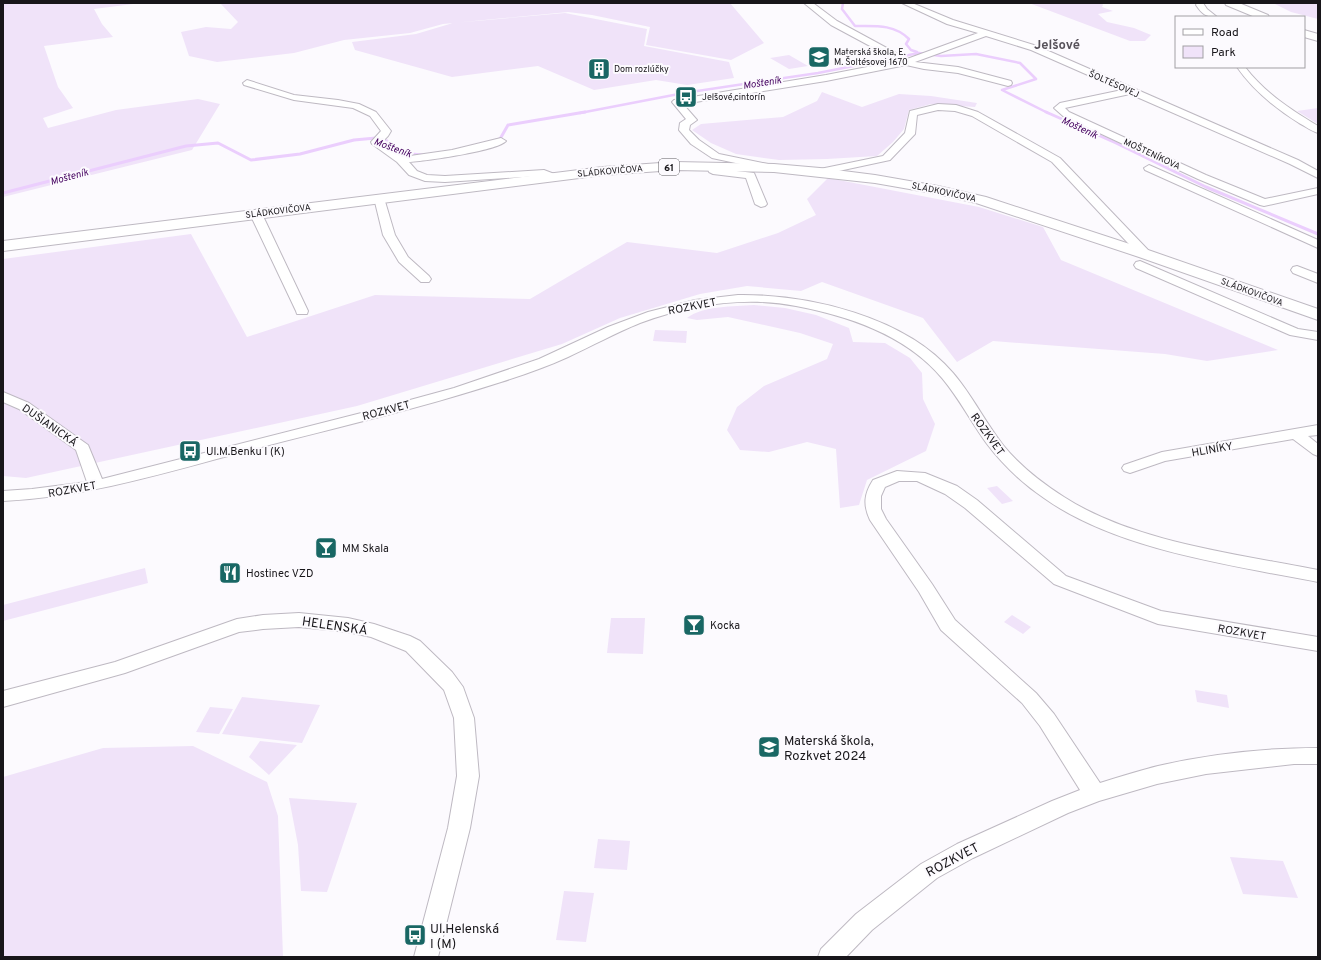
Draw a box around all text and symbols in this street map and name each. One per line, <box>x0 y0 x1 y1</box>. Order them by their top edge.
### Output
legend <box>1175 16 1305 68</box>
text: Road <box>1211 25 1239 41</box>
district label: Jelšové <box>1034 38 1080 54</box>
school or university icon: Materská škola, E. M. Šoltésovej 1670 <box>806 44 832 70</box>
text: Park <box>1211 45 1236 61</box>
place label: Materská škola, E. M. Šoltésovej 1670 <box>834 47 908 68</box>
building icon: Dom rozlúčky <box>586 56 612 82</box>
place label: Dom rozlúčky <box>614 64 669 75</box>
street label: ŠOLTÉSOVEJ <box>1087 68 1141 101</box>
water label: Mošteník <box>742 74 783 93</box>
bus stop icon: Jelšové,cintorín <box>673 84 699 110</box>
place label: Jelšové,cintorín <box>702 92 765 103</box>
water label: Mošteník <box>1059 114 1101 143</box>
water label: Mošteník <box>372 136 414 161</box>
street label: MOŠTENÍKOVA <box>1122 136 1182 172</box>
road number: 61 <box>659 159 679 175</box>
street label: SLÁDKOVIČOVA <box>577 162 643 180</box>
water label: Mošteník <box>49 166 91 189</box>
street label: SLÁDKOVIČOVA <box>911 179 977 205</box>
street label: SLÁDKOVIČOVA <box>245 201 311 221</box>
street label: SLÁDKOVIČOVA <box>1219 275 1285 309</box>
street label: ROZKVET <box>667 295 718 319</box>
street label: ROZKVET <box>361 398 412 424</box>
street label: DUŠIANICKÁ <box>19 401 80 450</box>
street label: ROZKVET <box>967 411 1007 458</box>
bus stop icon: Ul.M.Benku I (K) <box>177 438 203 464</box>
street label: HLINÍKY <box>1190 439 1234 460</box>
place label: Ul.M.Benku I (K) <box>206 445 285 459</box>
street label: ROZKVET <box>47 479 97 501</box>
bar icon: MM Skala <box>313 535 339 561</box>
place label: MM Skala <box>342 542 389 556</box>
restaurant icon: Hostinec VZD <box>217 560 243 586</box>
place label: Hostinec VZD <box>246 567 313 581</box>
street label: HELENSKÁ <box>301 612 369 640</box>
bar icon: Kocka <box>681 612 707 638</box>
place label: Kocka <box>710 619 740 633</box>
street label: ROZKVET <box>1217 622 1267 644</box>
school or university icon: Materská škola, Rozkvet 2024 <box>756 734 782 760</box>
place label: Materská škola, Rozkvet 2024 <box>784 734 874 765</box>
street label: ROZKVET <box>924 840 982 881</box>
bus stop icon: Ul.Helenská I (M) <box>402 922 428 948</box>
place label: Ul.Helenská I (M) <box>430 922 499 953</box>

